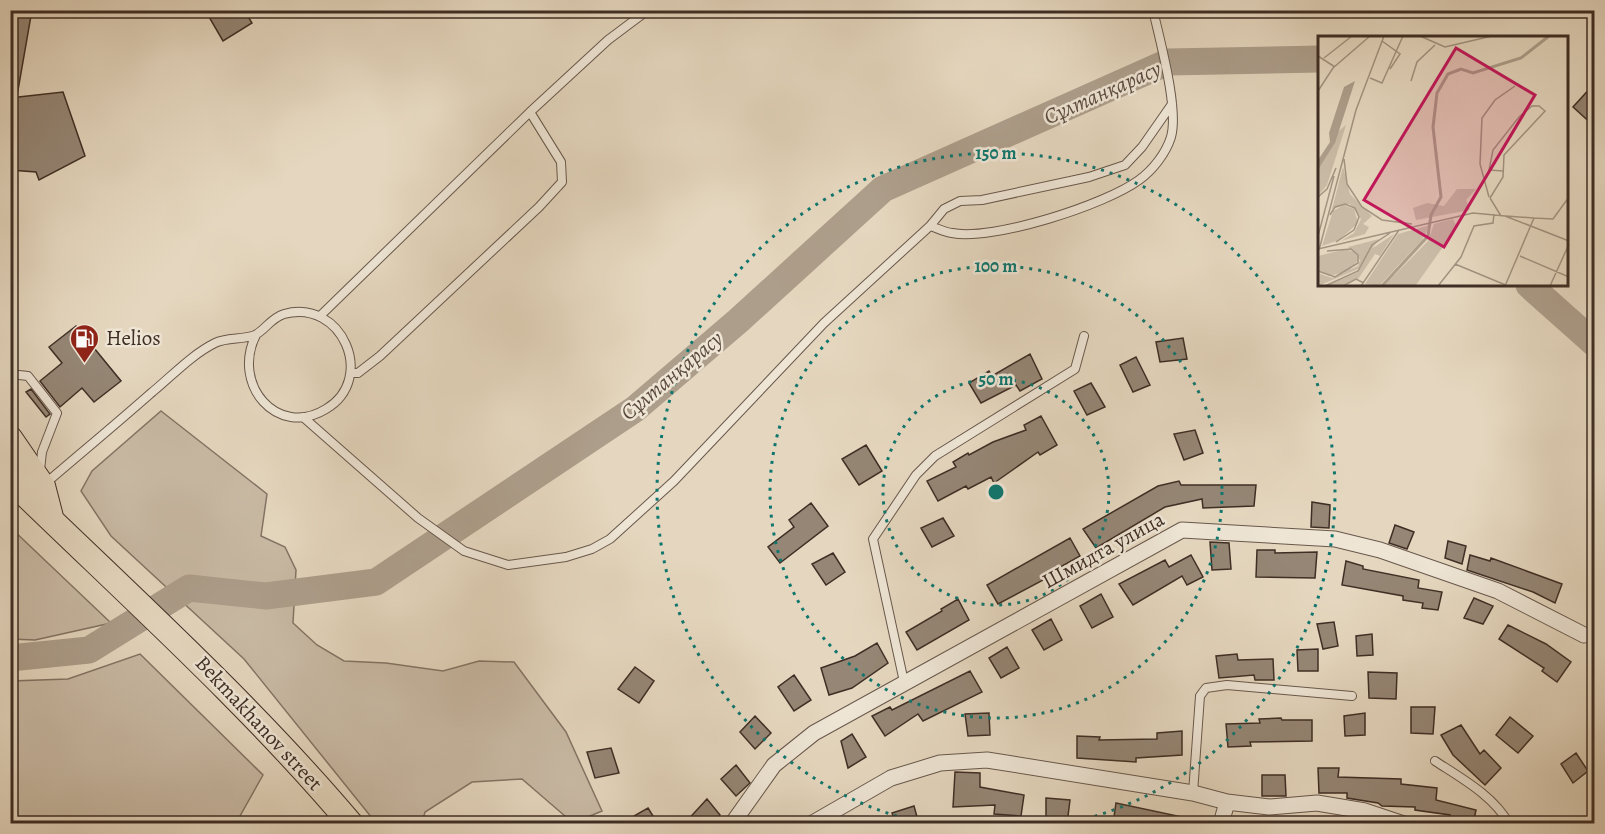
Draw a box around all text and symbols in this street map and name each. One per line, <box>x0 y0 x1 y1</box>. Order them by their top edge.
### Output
inset map <box>1318 36 1569 286</box>
water label: Сұлтанқарасу <box>1039 54 1166 132</box>
text: 150 m <box>975 141 1017 165</box>
text: 100 m <box>975 254 1017 278</box>
fuel station icon: Helios <box>69 322 101 364</box>
place label: Helios <box>106 324 161 352</box>
water label: Сұлтанқарасу <box>614 324 729 427</box>
text: 50 m <box>979 367 1013 391</box>
centre of rings <box>986 482 1006 502</box>
street label: Шмидта улица <box>1037 505 1169 595</box>
street label: Bekmakhanov street <box>189 649 329 797</box>

